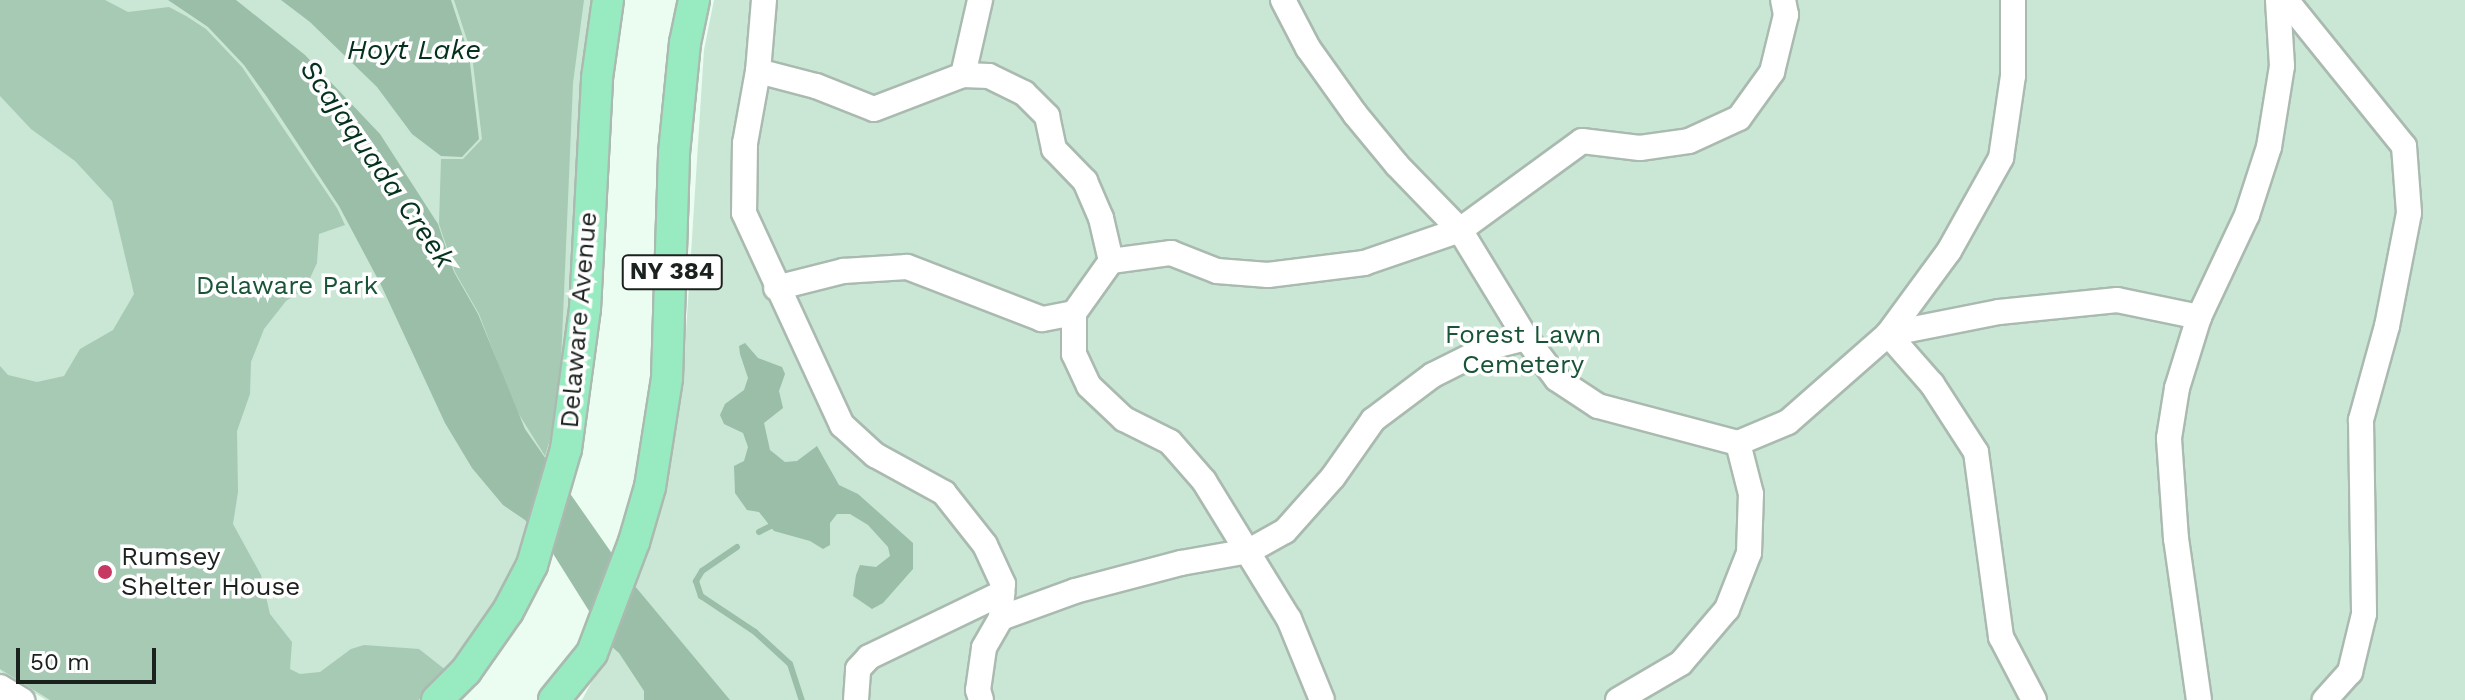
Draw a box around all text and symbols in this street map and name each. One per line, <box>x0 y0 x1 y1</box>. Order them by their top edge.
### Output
water label: Hoyt Lake <box>347 33 481 67</box>
water label: Scajaquada Creek <box>293 54 461 274</box>
street label: Delaware Avenue <box>554 210 604 430</box>
road number: NY 384 <box>620 252 724 292</box>
park label: Delaware Park <box>196 270 378 302</box>
park label: Forest Lawn Cemetery <box>1445 319 1601 380</box>
place label: Rumsey Shelter House <box>121 541 301 602</box>
marker: Rumsey Shelter House <box>96 563 114 581</box>
scale bar <box>20 632 160 682</box>
text: 50 m <box>30 648 90 676</box>

